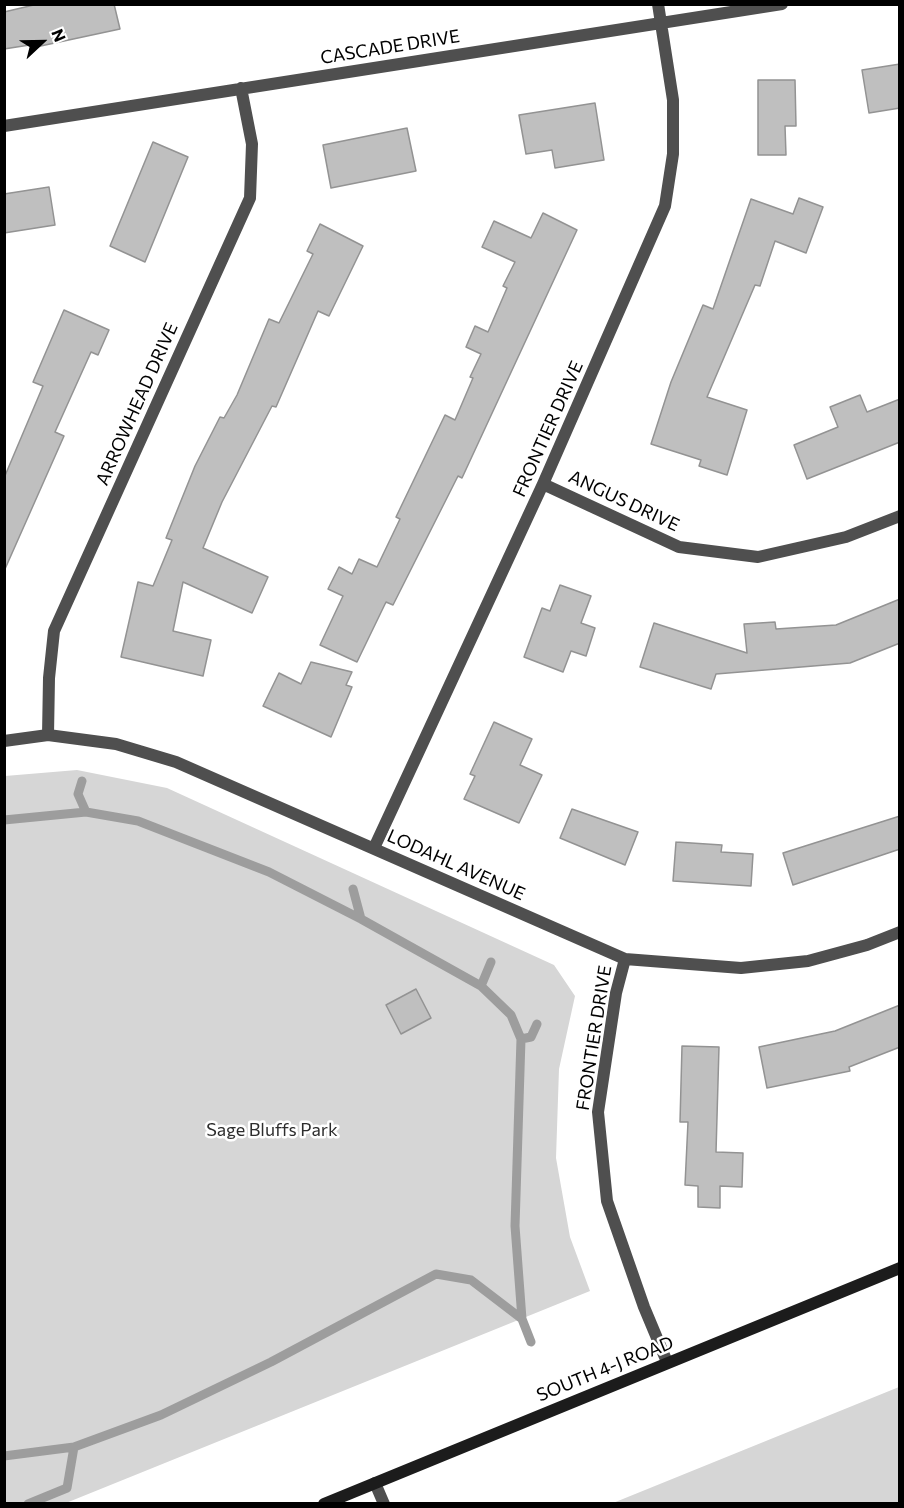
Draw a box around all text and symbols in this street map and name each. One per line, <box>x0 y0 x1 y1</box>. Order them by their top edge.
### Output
north arrow <box>12 12 72 72</box>
street label: CASCADE DRIVE <box>319 25 461 69</box>
text: N <box>48 26 70 44</box>
street label: ARROWHEAD DRIVE <box>91 319 183 489</box>
street label: FRONTIER DRIVE <box>508 358 588 500</box>
street label: ANGUS DRIVE <box>565 466 683 536</box>
street label: LODAHL AVENUE <box>384 825 528 905</box>
street label: FRONTIER DRIVE <box>572 964 616 1112</box>
park label: Sage Bluffs Park <box>206 1119 338 1141</box>
street label: SOUTH 4-J ROAD <box>533 1332 677 1406</box>

